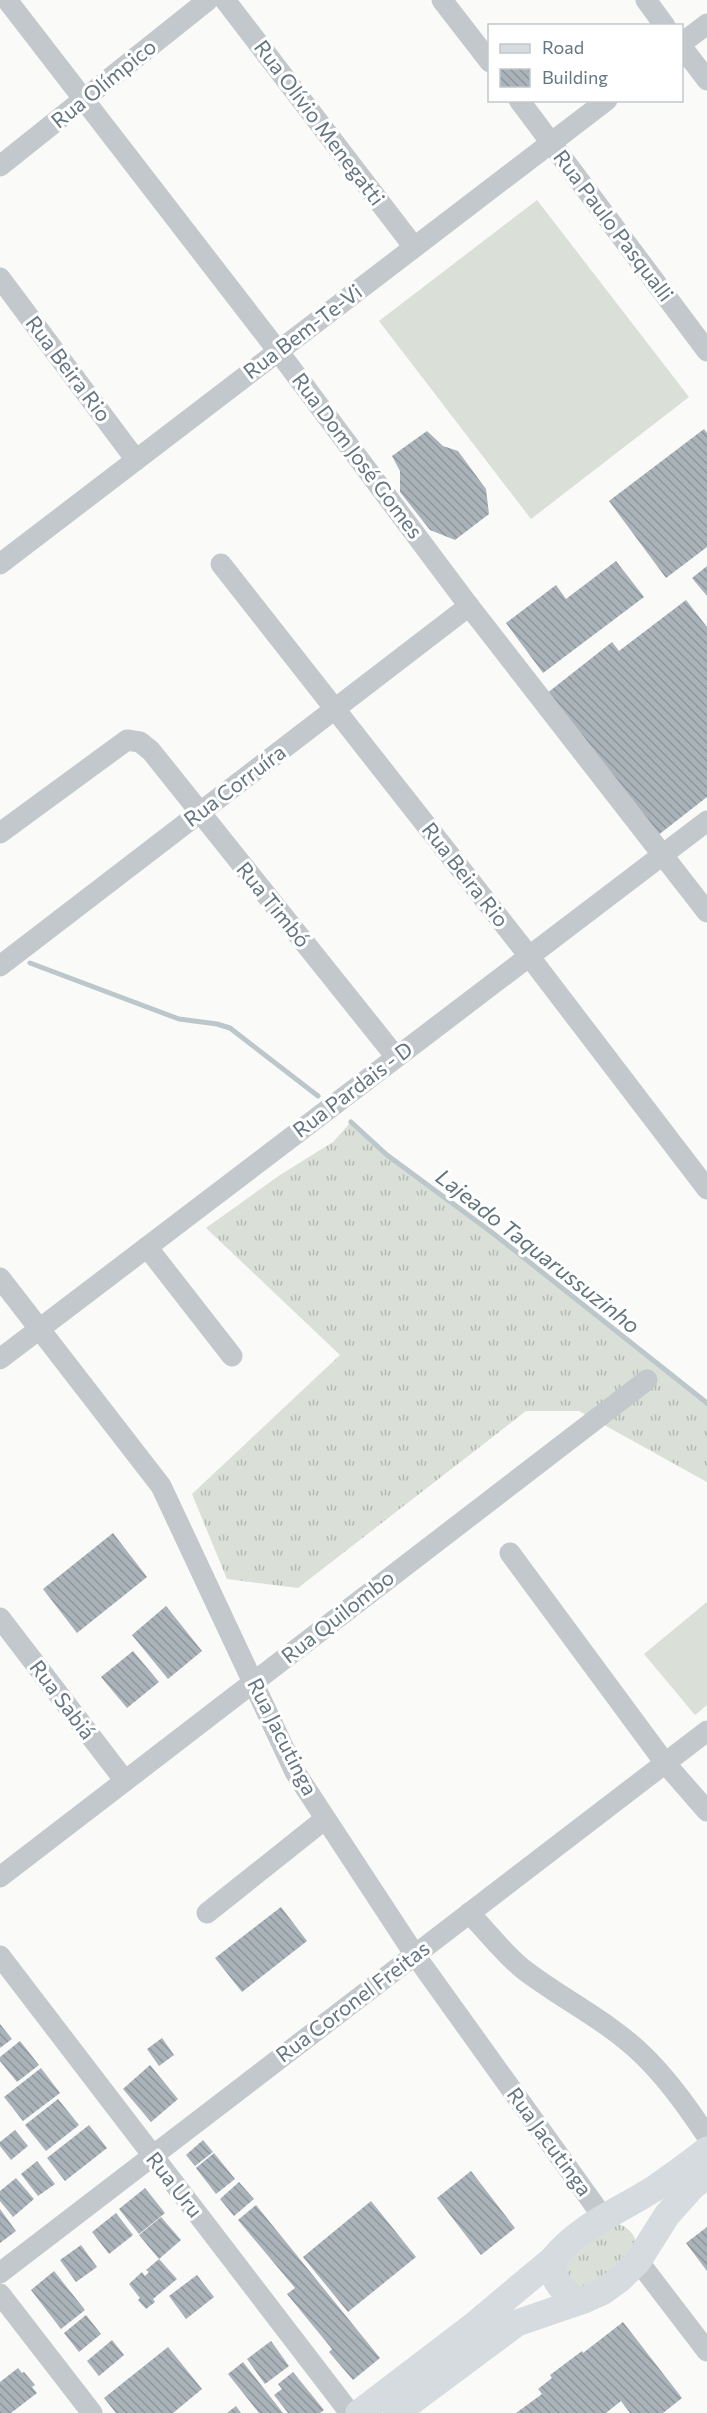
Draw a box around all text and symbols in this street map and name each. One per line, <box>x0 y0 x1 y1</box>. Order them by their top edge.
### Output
legend <box>488 24 683 102</box>
street label: Rua Olímpico <box>46 33 161 133</box>
street label: Rua Olívio Menegatti <box>250 35 390 210</box>
text: Road <box>542 36 584 58</box>
text: Building <box>542 66 608 88</box>
street label: Rua Paulo Pasqualli <box>549 144 679 306</box>
street label: Rua Bem-Te-Vi <box>238 278 366 383</box>
street label: Rua Beira Rio <box>21 310 117 426</box>
street label: Rua Dom José Gomes <box>288 367 429 543</box>
street label: Rua Corruíra <box>178 739 290 831</box>
street label: Rua Beira Rio <box>418 817 515 931</box>
street label: Rua Timbó <box>232 856 316 952</box>
street label: Rua Pardais - D <box>287 1036 417 1142</box>
water label: Lajeado Taquarussuzinho <box>431 1163 646 1339</box>
street label: Rua Quilombo <box>276 1564 398 1668</box>
street label: Rua Sabiá <box>25 1655 101 1744</box>
street label: Rua Jacutinga <box>243 1674 324 1799</box>
street label: Rua Coronel Freitas <box>270 1935 434 2067</box>
street label: Rua Jacutinga <box>502 2082 598 2200</box>
street label: Rua Uru <box>142 2146 208 2222</box>

